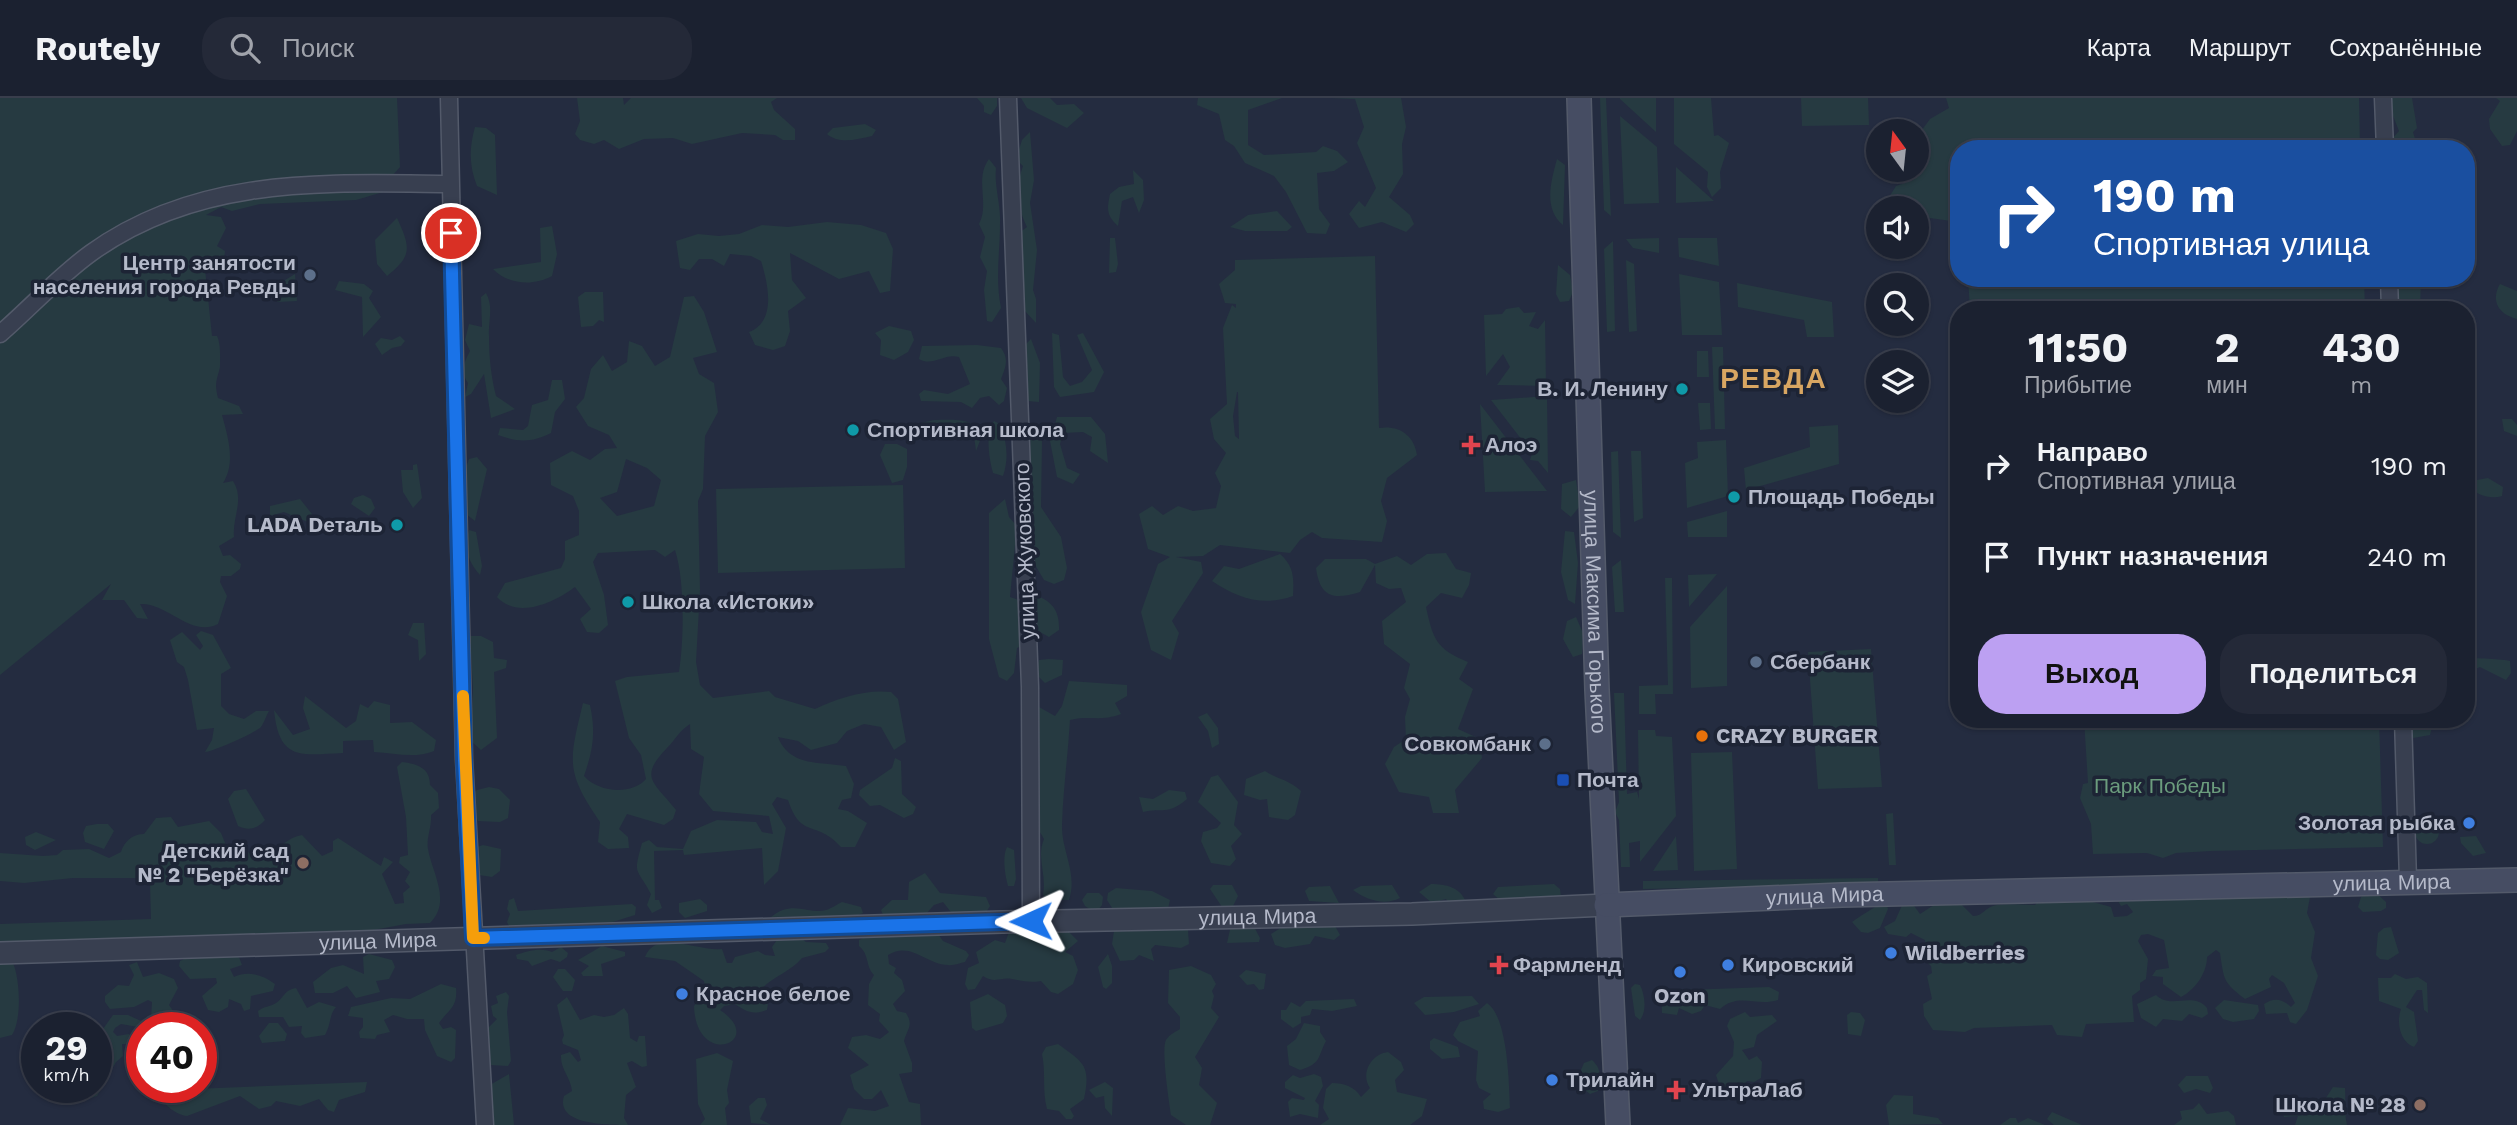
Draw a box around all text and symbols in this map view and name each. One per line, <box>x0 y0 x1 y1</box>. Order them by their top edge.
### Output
search box <box>202 17 692 80</box>
text: Routely <box>35 29 160 68</box>
icon: search <box>226 29 264 67</box>
text: Поиск <box>282 33 354 63</box>
text: Карта <box>2087 34 2151 62</box>
text: Маршрут <box>2189 34 2291 62</box>
text: Сохранённые <box>2329 34 2482 62</box>
north arrow <box>1866 119 1928 182</box>
map controls <box>1866 119 1929 413</box>
text: 190 m <box>2093 166 2236 224</box>
icon: right <box>1978 168 2069 259</box>
button: sound <box>1866 196 1929 259</box>
pin <box>421 203 481 263</box>
icon: arrive <box>432 214 470 252</box>
text: Спортивная улица <box>2093 225 2370 263</box>
place label: Центр занятости населения города Ревды <box>33 250 296 299</box>
marker: Центр занятости населения города Ревды <box>302 267 318 283</box>
button: search <box>1866 273 1929 336</box>
text: 11:50 <box>2028 323 2128 372</box>
text: 2 <box>2214 323 2239 372</box>
text: 430 <box>2322 323 2401 372</box>
button: layers <box>1866 350 1929 413</box>
district label: РЕВДА <box>1720 362 1828 395</box>
text: Прибытие <box>2024 372 2132 399</box>
text: мин <box>2206 372 2248 399</box>
text: m <box>2350 372 2372 399</box>
place label: В. И. Ленину <box>1537 376 1668 401</box>
marker: В. И. Ленину <box>1674 381 1690 397</box>
place label: Спортивная школа <box>867 417 1064 442</box>
marker: Спортивная школа <box>845 422 861 438</box>
place label: Алоэ <box>1485 432 1537 457</box>
marker: Алоэ <box>1463 437 1479 453</box>
text: Направо <box>2037 437 2148 467</box>
icon: right <box>1978 447 2016 485</box>
text: 190 m <box>2371 451 2447 481</box>
street label: улица Жуковского <box>1009 462 1040 640</box>
text: Спортивная улица <box>2037 468 2236 495</box>
place label: Площадь Победы <box>1748 484 1935 509</box>
marker: Площадь Победы <box>1726 489 1742 505</box>
street label: улица Максима Горького <box>1579 490 1612 734</box>
place label: LADA Dеталь <box>247 512 383 537</box>
marker: LADA Dеталь <box>389 517 405 533</box>
icon: arrive <box>1978 538 2016 576</box>
text: Пункт назначения <box>2037 541 2268 571</box>
text: 240 m <box>2367 542 2447 572</box>
place label: Школа «Истоки» <box>642 589 814 614</box>
marker: Школа «Истоки» <box>620 594 636 610</box>
button: Выход <box>1978 634 2206 714</box>
button: Поделиться <box>2220 634 2447 714</box>
place label: Сбербанк <box>1770 649 1871 674</box>
marker: Сбербанк <box>1748 654 1764 670</box>
place label: CRAZY BURGER <box>1716 723 1879 748</box>
marker: CRAZY BURGER <box>1694 728 1710 744</box>
place label: Совкомбанк <box>1404 731 1531 756</box>
marker: Совкомбанк <box>1537 736 1553 752</box>
place label: Почта <box>1577 767 1639 792</box>
marker: Почта <box>1555 772 1571 788</box>
park label: Парк Победы <box>2094 773 2226 798</box>
place label: Золотая рыбка <box>2298 810 2455 835</box>
marker: Золотая рыбка <box>2461 815 2477 831</box>
place label: Детский сад № 2 "Берёзка" <box>137 838 289 887</box>
marker: Детский сад № 2 "Берёзка" <box>295 855 311 871</box>
street label: улица Мира <box>2333 868 2451 896</box>
street label: улица Мира <box>1766 881 1884 910</box>
position arrow <box>994 884 1068 958</box>
street label: улица Мира <box>1198 903 1317 930</box>
street label: улица Мира <box>319 926 437 955</box>
place label: Wildberries <box>1905 940 2025 965</box>
marker: Wildberries <box>1883 945 1899 961</box>
place label: Фармленд <box>1513 952 1621 977</box>
place label: Кировский <box>1742 952 1854 977</box>
marker: Фармленд <box>1491 957 1507 973</box>
marker: Кировский <box>1720 957 1736 973</box>
marker: Ozon <box>1672 964 1688 980</box>
place label: Красное белое <box>696 981 850 1006</box>
place label: Ozon <box>1654 983 1706 1008</box>
marker: Красное белое <box>674 986 690 1002</box>
speed limit sign: 40 <box>126 1012 217 1103</box>
text: 29 <box>45 1027 88 1069</box>
text: km/h <box>43 1064 90 1085</box>
place label: Трилайн <box>1566 1067 1654 1092</box>
marker: Трилайн <box>1544 1072 1560 1088</box>
place label: УльтраЛаб <box>1692 1077 1803 1102</box>
marker: УльтраЛаб <box>1666 1080 1686 1100</box>
place label: Школа № 28 <box>2275 1092 2406 1117</box>
marker: Школа № 28 <box>2412 1097 2428 1113</box>

